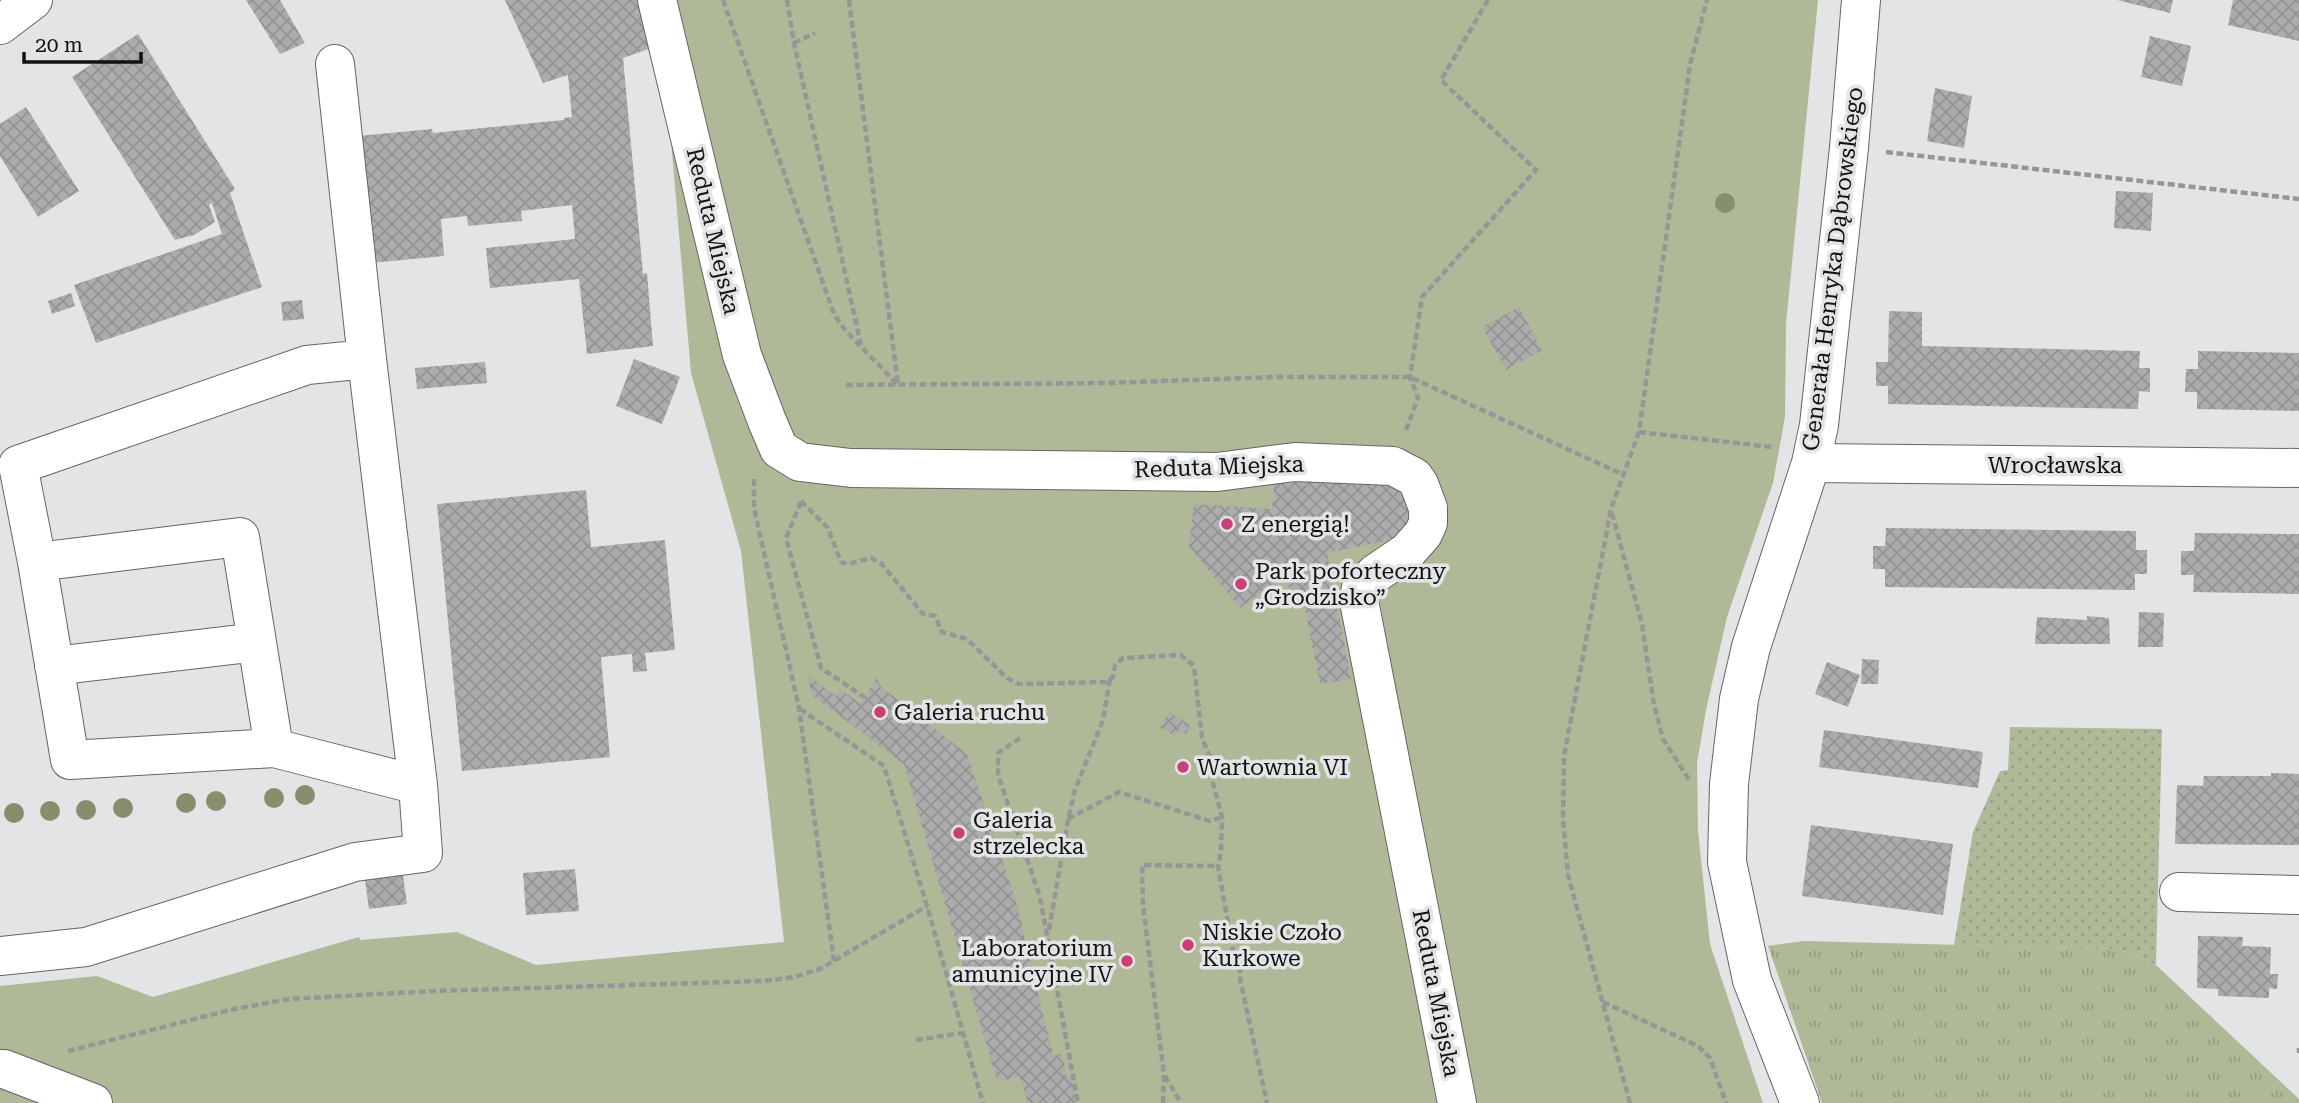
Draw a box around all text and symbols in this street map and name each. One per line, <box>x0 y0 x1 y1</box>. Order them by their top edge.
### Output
scale bar <box>24 21 142 65</box>
text: 20 m <box>35 33 83 57</box>
street label: Generała Henryka Dąbrowskiego <box>1797 85 1869 453</box>
street label: Reduta Miejska <box>681 145 745 317</box>
street label: Reduta Miejska <box>1134 451 1305 483</box>
street label: Wrocławska <box>1988 452 2123 479</box>
place label: Z energią! <box>1241 511 1350 538</box>
marker: Z energią! <box>1219 516 1235 532</box>
place label: Park poforteczny „Grodzisko” <box>1255 558 1447 611</box>
marker: Park poforteczny „Grodzisko” <box>1233 576 1249 592</box>
place label: Galeria ruchu <box>894 699 1045 726</box>
marker: Galeria ruchu <box>872 704 888 720</box>
place label: Wartownia VI <box>1197 754 1348 781</box>
marker: Wartownia VI <box>1175 759 1191 775</box>
place label: Galeria strzelecka <box>973 807 1085 860</box>
marker: Galeria strzelecka <box>951 825 967 841</box>
street label: Reduta Miejska <box>1407 907 1466 1080</box>
place label: Niskie Czoło Kurkowe <box>1202 919 1342 972</box>
place label: Laboratorium amunicyjne IV <box>951 935 1113 988</box>
marker: Niskie Czoło Kurkowe <box>1180 937 1196 953</box>
marker: Laboratorium amunicyjne IV <box>1119 953 1135 969</box>

